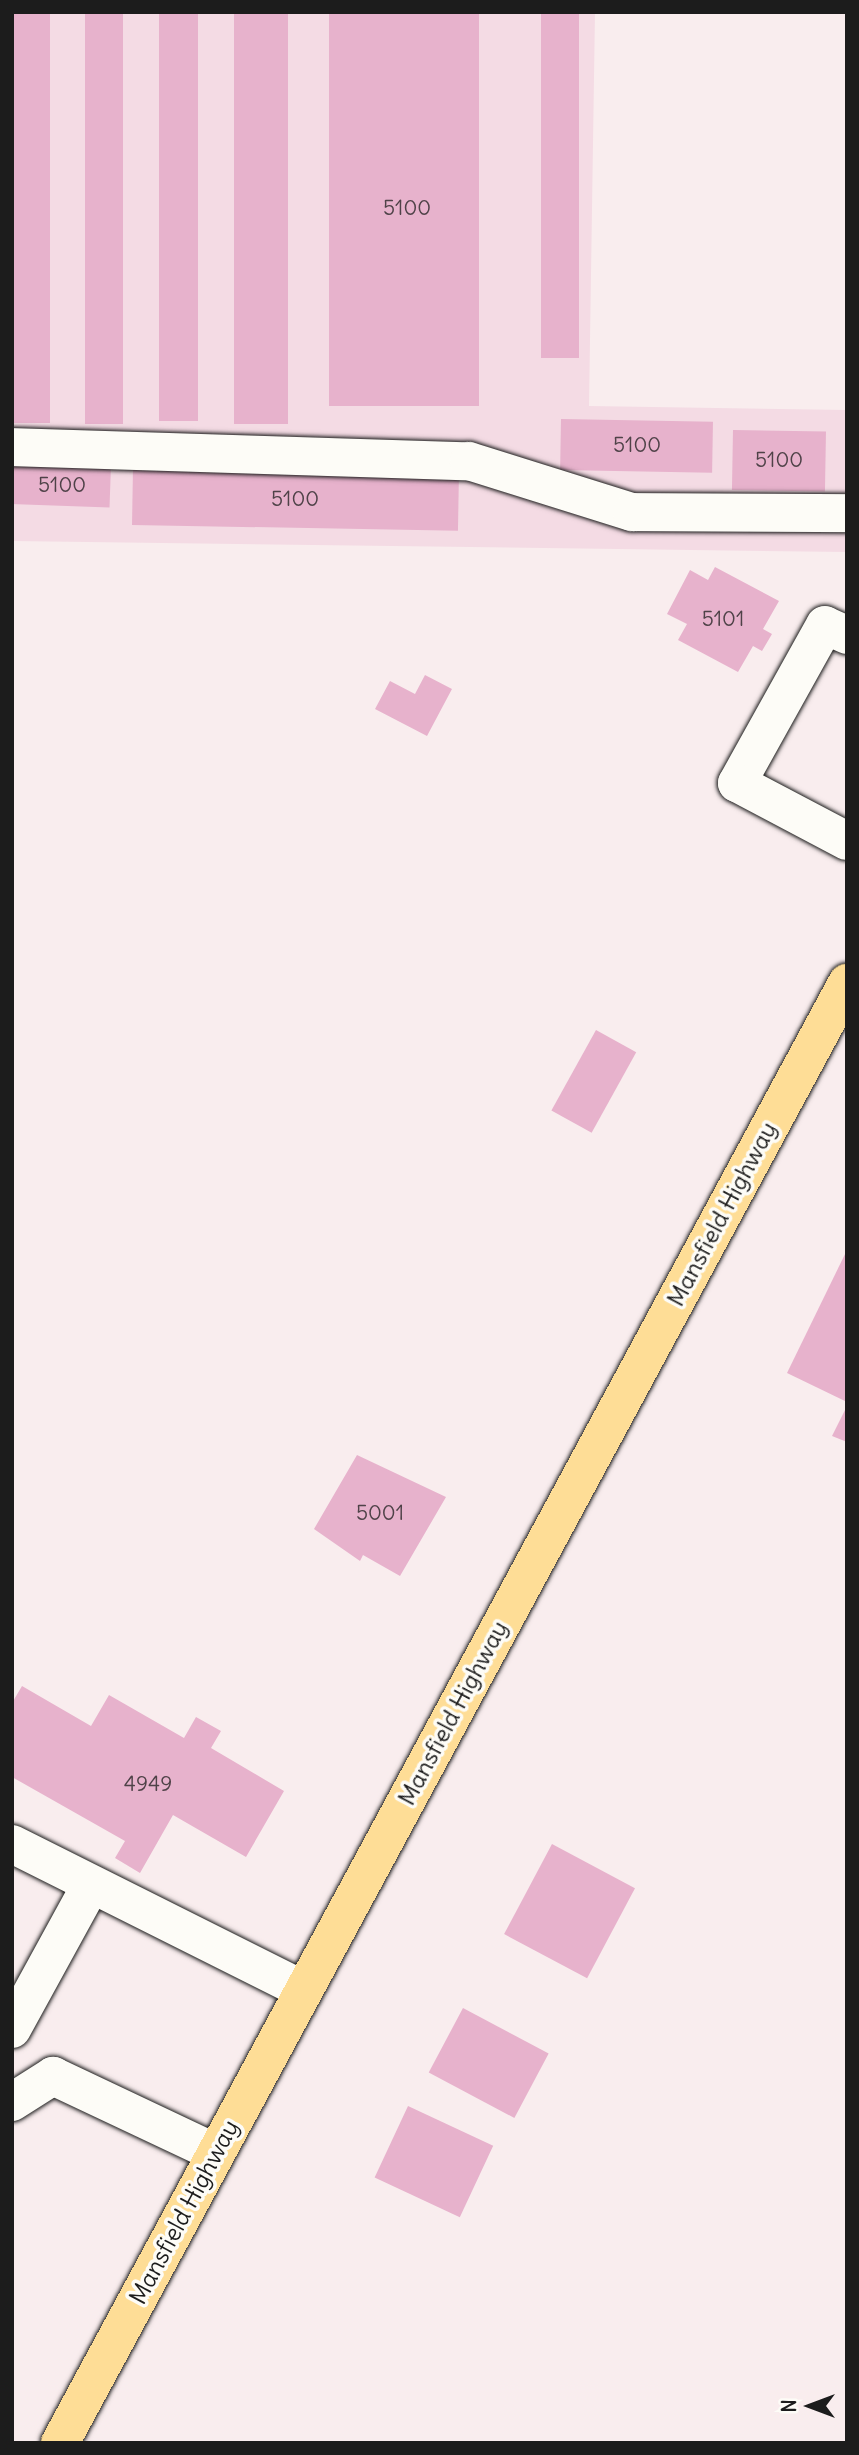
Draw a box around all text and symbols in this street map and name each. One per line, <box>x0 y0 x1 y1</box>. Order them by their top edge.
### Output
house number: 5100 <box>383 195 431 221</box>
house number: 5100 <box>613 432 661 458</box>
house number: 5100 <box>755 447 803 473</box>
house number: 5100 <box>38 472 86 498</box>
house number: 5100 <box>271 486 319 512</box>
house number: 5101 <box>702 606 744 632</box>
street label: Mansfield Highway <box>661 1117 783 1311</box>
house number: 5001 <box>356 1500 404 1526</box>
street label: Mansfield Highway <box>392 1616 514 1810</box>
house number: 4949 <box>124 1771 172 1797</box>
street label: Mansfield Highway <box>123 2115 245 2309</box>
north arrow <box>775 2371 845 2441</box>
text: N <box>777 2399 801 2413</box>

